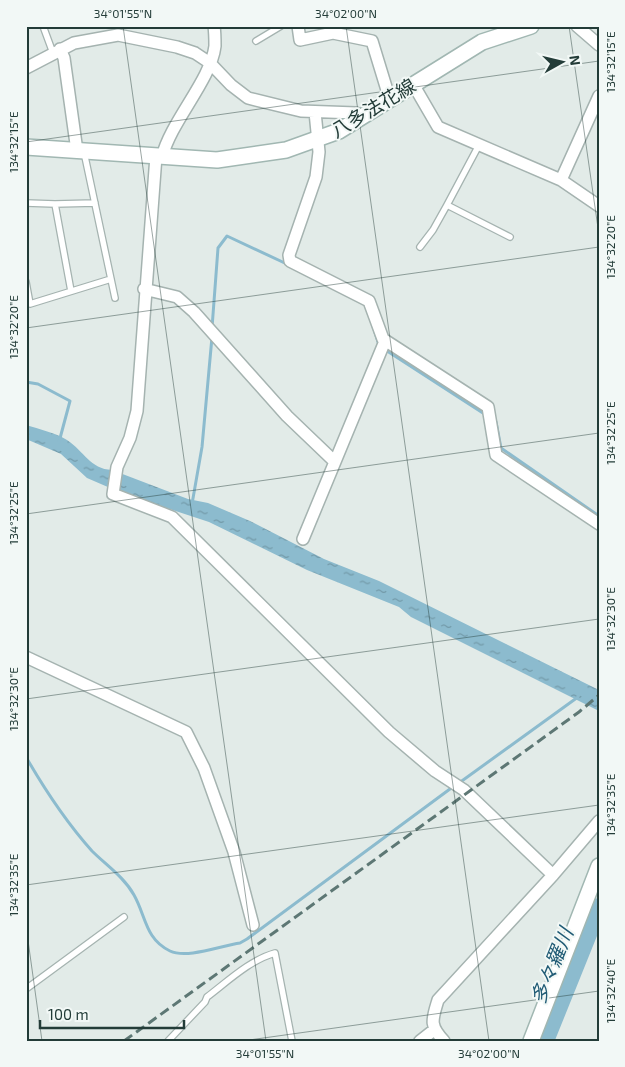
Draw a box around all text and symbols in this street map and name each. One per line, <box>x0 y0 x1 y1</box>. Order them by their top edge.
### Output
text: 34°01'55"N <box>94 6 152 20</box>
text: 34°02'00"N <box>315 6 377 20</box>
text: 134°32'15"E <box>603 31 617 93</box>
north arrow <box>538 38 588 88</box>
text: N <box>566 54 584 66</box>
street label: 八多法花線 <box>326 73 419 142</box>
text: 134°32'15"E <box>6 111 20 173</box>
text: 134°32'20"E <box>603 215 617 279</box>
text: 134°32'20"E <box>6 295 20 359</box>
text: 134°32'25"E <box>603 401 617 465</box>
text: 134°32'25"E <box>6 481 20 545</box>
text: 134°32'30"E <box>603 587 617 651</box>
text: 134°32'30"E <box>6 667 20 731</box>
text: 134°32'35"E <box>603 773 617 837</box>
text: 134°32'35"E <box>6 853 20 917</box>
water label: 多々羅川 <box>525 922 578 1007</box>
text: 134°32'40"E <box>603 959 617 1023</box>
scale bar <box>40 997 184 1029</box>
text: 100 m <box>48 1005 89 1023</box>
text: 34°01'55"N <box>236 1046 294 1060</box>
text: 34°02'00"N <box>458 1046 520 1060</box>

